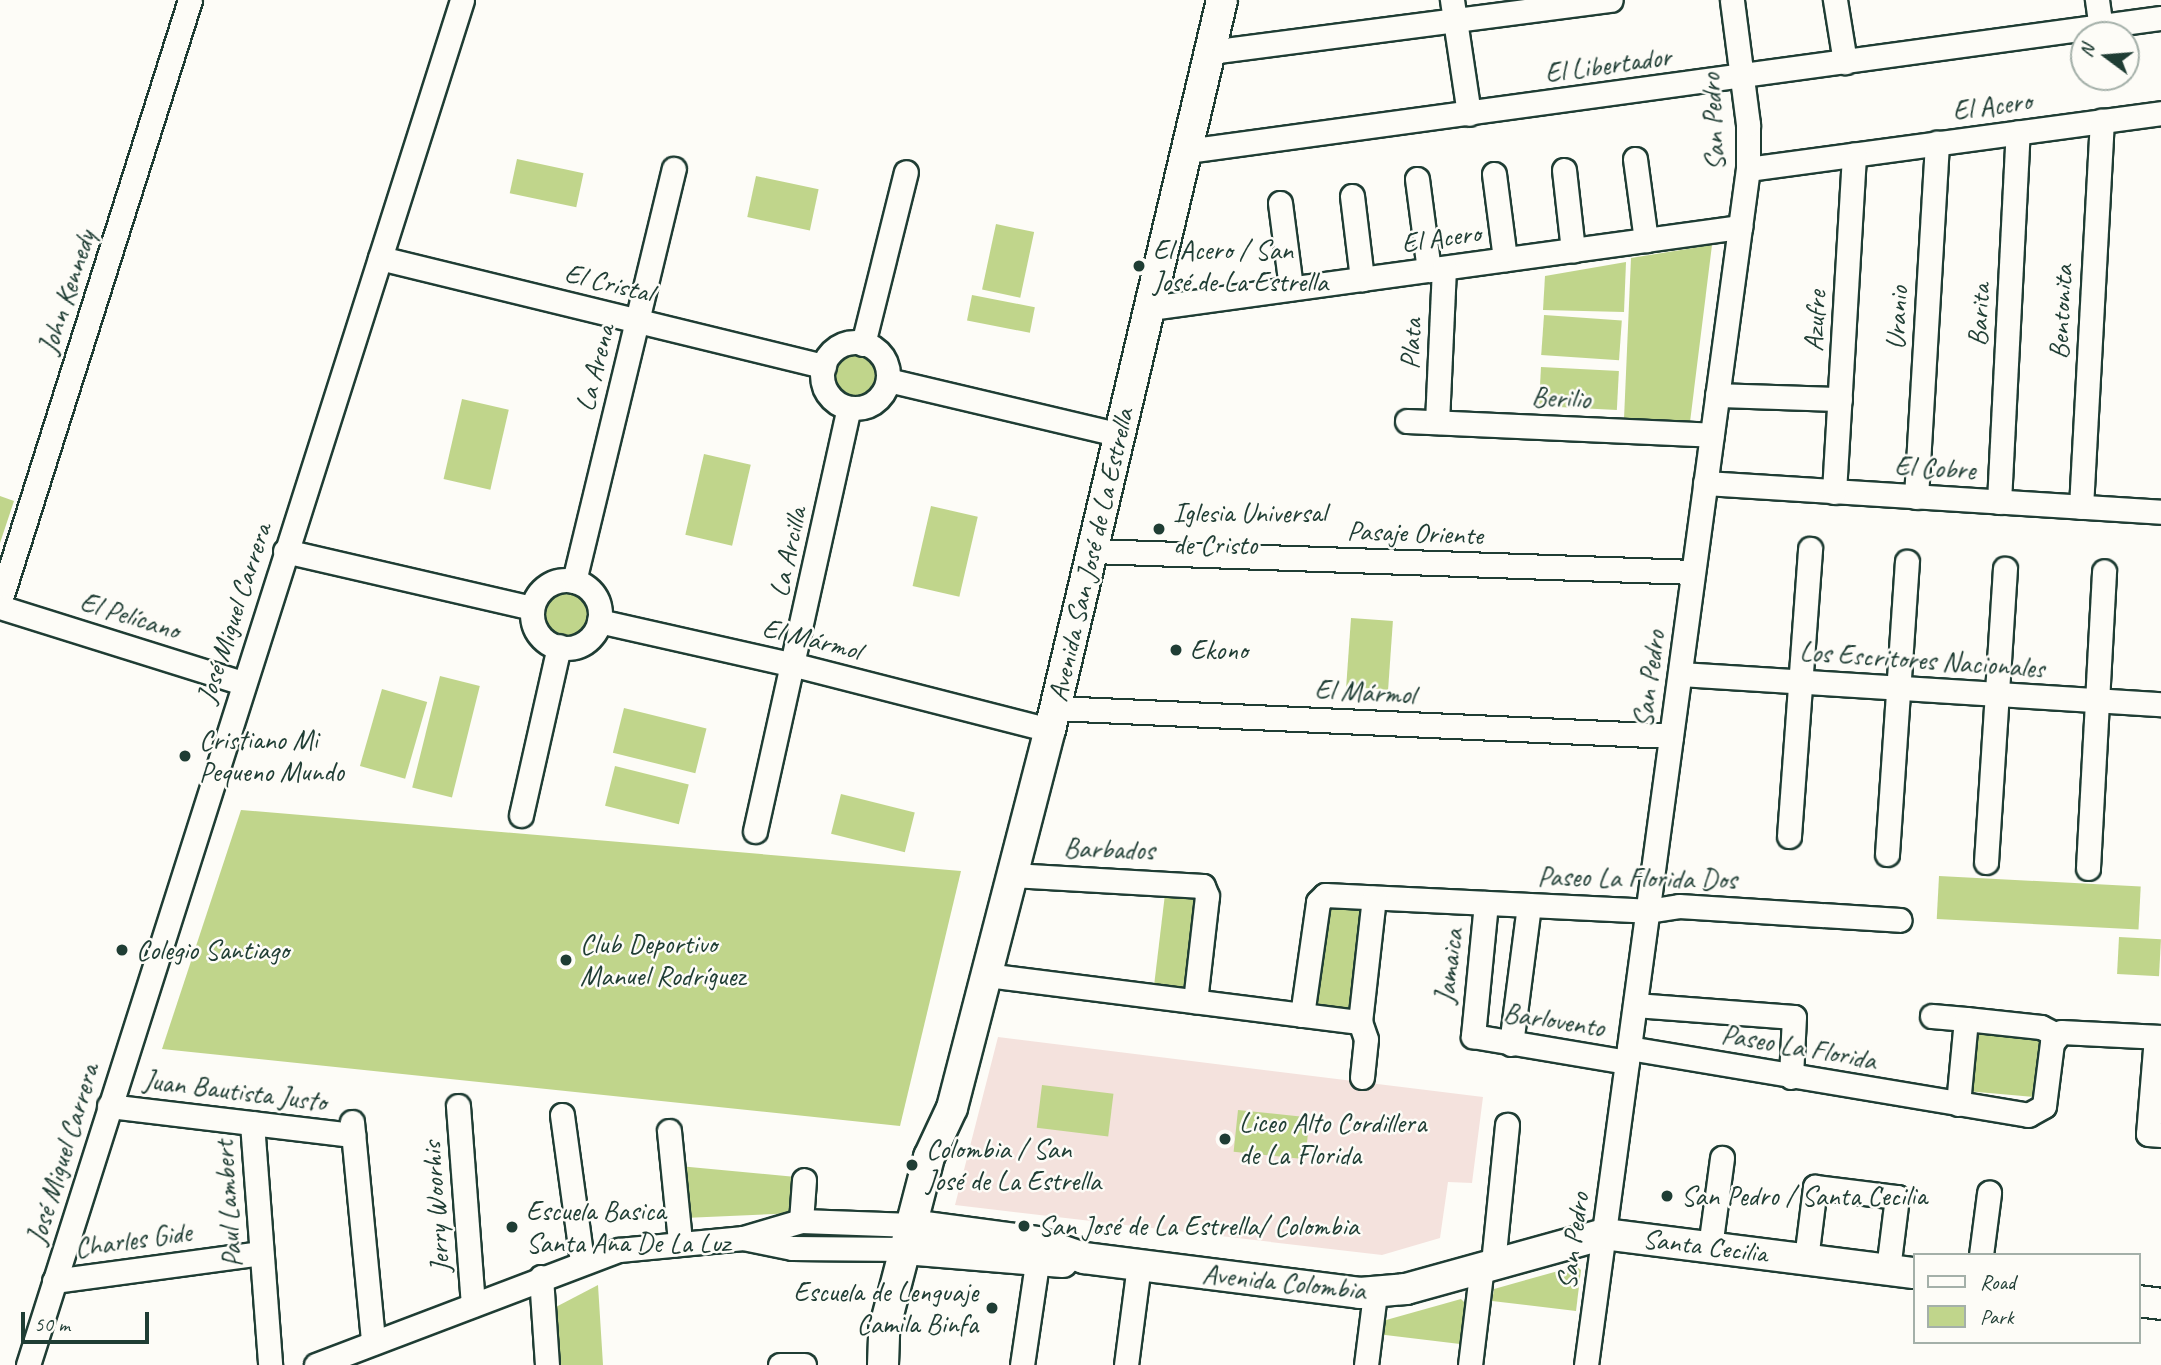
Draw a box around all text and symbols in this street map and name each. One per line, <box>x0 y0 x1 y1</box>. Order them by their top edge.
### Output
north arrow <box>2070 21 2140 91</box>
street label: El Libertador <box>1543 40 1673 90</box>
text: N <box>2074 42 2100 60</box>
street label: San Pedro <box>1694 72 1732 172</box>
street label: El Acero <box>1950 84 2034 128</box>
street label: El Acero <box>1399 216 1483 260</box>
street label: John Kennedy <box>31 226 103 358</box>
place label: El Acero / San José de La Estrella <box>1153 233 1328 299</box>
street label: El Cristal <box>561 256 657 310</box>
marker: El Acero / San José de La Estrella <box>1131 258 1147 274</box>
street label: Bentonita <box>2042 264 2080 360</box>
street label: Barita <box>1961 283 1997 347</box>
street label: Uranio <box>1879 285 1915 351</box>
street label: Azufre <box>1797 290 1833 352</box>
street label: Plata <box>1393 318 1429 370</box>
street label: La Arena <box>568 321 622 415</box>
street label: Berilio <box>1531 380 1591 416</box>
street label: Avenida San José de La Estrella <box>1041 405 1141 705</box>
street label: El Cobre <box>1894 449 1976 487</box>
place label: Iglesia Universal de Cristo <box>1173 496 1326 562</box>
street label: La Arcilla <box>762 504 814 600</box>
street label: Pasaje Oriente <box>1347 514 1483 552</box>
street label: José Miguel Carrera <box>189 519 279 707</box>
marker: Iglesia Universal de Cristo <box>1151 521 1167 537</box>
street label: El Pelícano <box>76 585 184 647</box>
street label: El Mármol <box>759 611 865 667</box>
street label: San Pedro <box>1626 628 1672 730</box>
place label: Ekono <box>1190 633 1248 667</box>
street label: Los Escritores Nacionales <box>1799 635 2045 685</box>
marker: Ekono <box>1168 642 1184 658</box>
street label: El Mármol <box>1314 673 1416 711</box>
place label: Cristiano Mi Pequeno Mundo <box>199 723 344 789</box>
marker: Cristiano Mi Pequeno Mundo <box>177 748 193 764</box>
street label: Barbados <box>1063 831 1155 867</box>
street label: Paseo La Florida Dos <box>1537 859 1737 897</box>
place label: Club Deportivo Manuel Rodríguez <box>580 927 745 993</box>
street label: Jamaica <box>1428 927 1470 1005</box>
place label: Colegio Santiago <box>136 933 289 967</box>
marker: Colegio Santiago <box>114 942 130 958</box>
marker: Club Deportivo Manuel Rodríguez <box>558 952 574 968</box>
street label: Barlovento <box>1501 995 1607 1045</box>
street label: Paseo La Florida <box>1719 1017 1879 1077</box>
street label: José Miguel Carrera <box>20 1060 106 1248</box>
street label: Juan Bautista Justo <box>141 1063 329 1119</box>
place label: Liceo Alto Cordillera de La Florida <box>1239 1106 1427 1172</box>
marker: Liceo Alto Cordillera de La Florida <box>1217 1131 1233 1147</box>
place label: Colombia / San José de La Estrella <box>926 1132 1101 1198</box>
street label: Paul Lambert <box>207 1140 249 1268</box>
street label: Jerry Woorhis <box>415 1140 457 1274</box>
marker: Colombia / San José de La Estrella <box>904 1157 920 1173</box>
place label: San Pedro / Santa Cecilia <box>1681 1179 1926 1213</box>
marker: San Pedro / Santa Cecilia <box>1659 1188 1675 1204</box>
street label: San Pedro <box>1550 1190 1596 1292</box>
place label: Escuela Basica Santa Ana De La Luz <box>526 1194 731 1260</box>
place label: San José de La Estrella/ Colombia <box>1038 1209 1359 1243</box>
street label: Charles Gide <box>72 1215 194 1265</box>
marker: San José de La Estrella/ Colombia <box>1016 1218 1032 1234</box>
marker: Escuela Basica Santa Ana De La Luz <box>504 1219 520 1235</box>
street label: Santa Cecilia <box>1641 1222 1769 1270</box>
legend <box>1912 1253 2140 1344</box>
street label: Avenida Colombia <box>1201 1257 1367 1307</box>
text: Road <box>1980 1269 2015 1295</box>
place label: Escuela de Lenguaje Camila Binfa <box>794 1275 978 1341</box>
scale bar <box>24 1298 152 1342</box>
marker: Escuela de Lenguaje Camila Binfa <box>984 1300 1000 1316</box>
text: Park <box>1980 1304 2013 1330</box>
text: 50 m <box>34 1311 70 1337</box>

